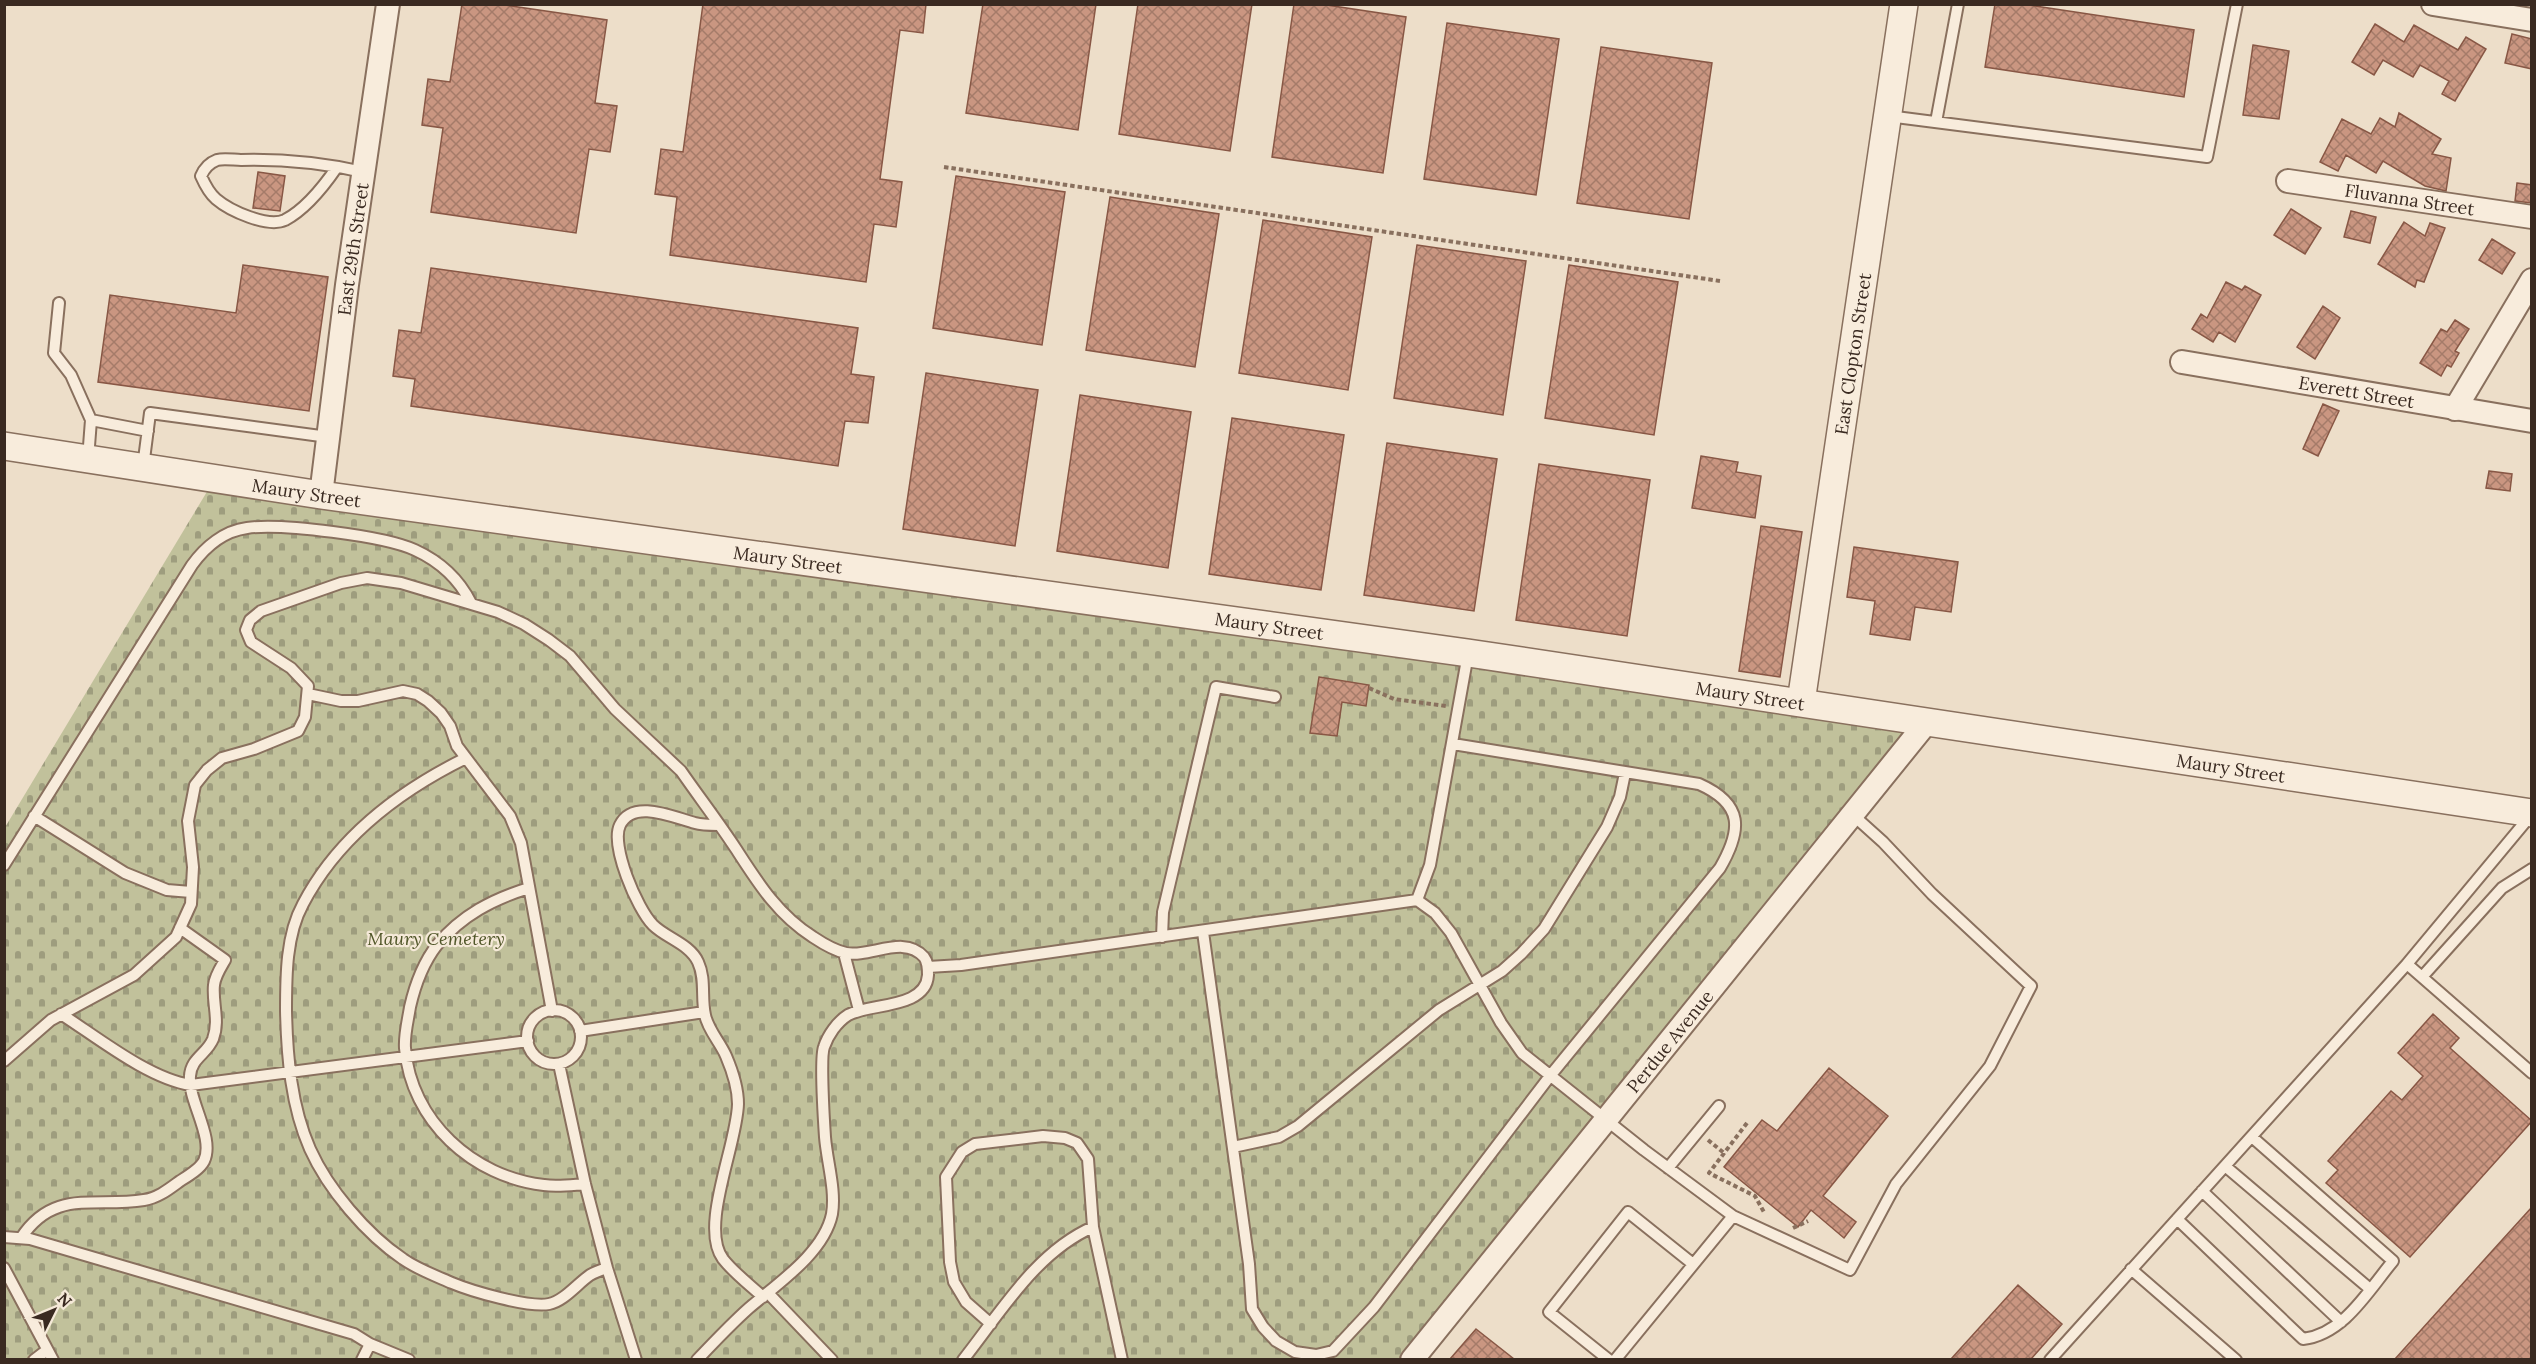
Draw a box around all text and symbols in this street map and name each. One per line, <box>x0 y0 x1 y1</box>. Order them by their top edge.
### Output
street label: Fluvanna Street <box>2343 178 2476 220</box>
street label: East 29th Street <box>332 181 373 317</box>
street label: East Clopton Street <box>1829 271 1876 436</box>
street label: Everett Street <box>2297 370 2416 412</box>
street label: Maury Street <box>250 473 362 512</box>
street label: Maury Street <box>732 540 844 578</box>
street label: Maury Street <box>1213 607 1325 645</box>
street label: Maury Street <box>1694 676 1806 715</box>
street label: Maury Street <box>2175 748 2287 787</box>
park label: Maury Cemetery <box>367 927 505 950</box>
street label: Perdue Avenue <box>1621 985 1718 1097</box>
north arrow <box>24 1280 84 1340</box>
text: N <box>53 1288 77 1311</box>

